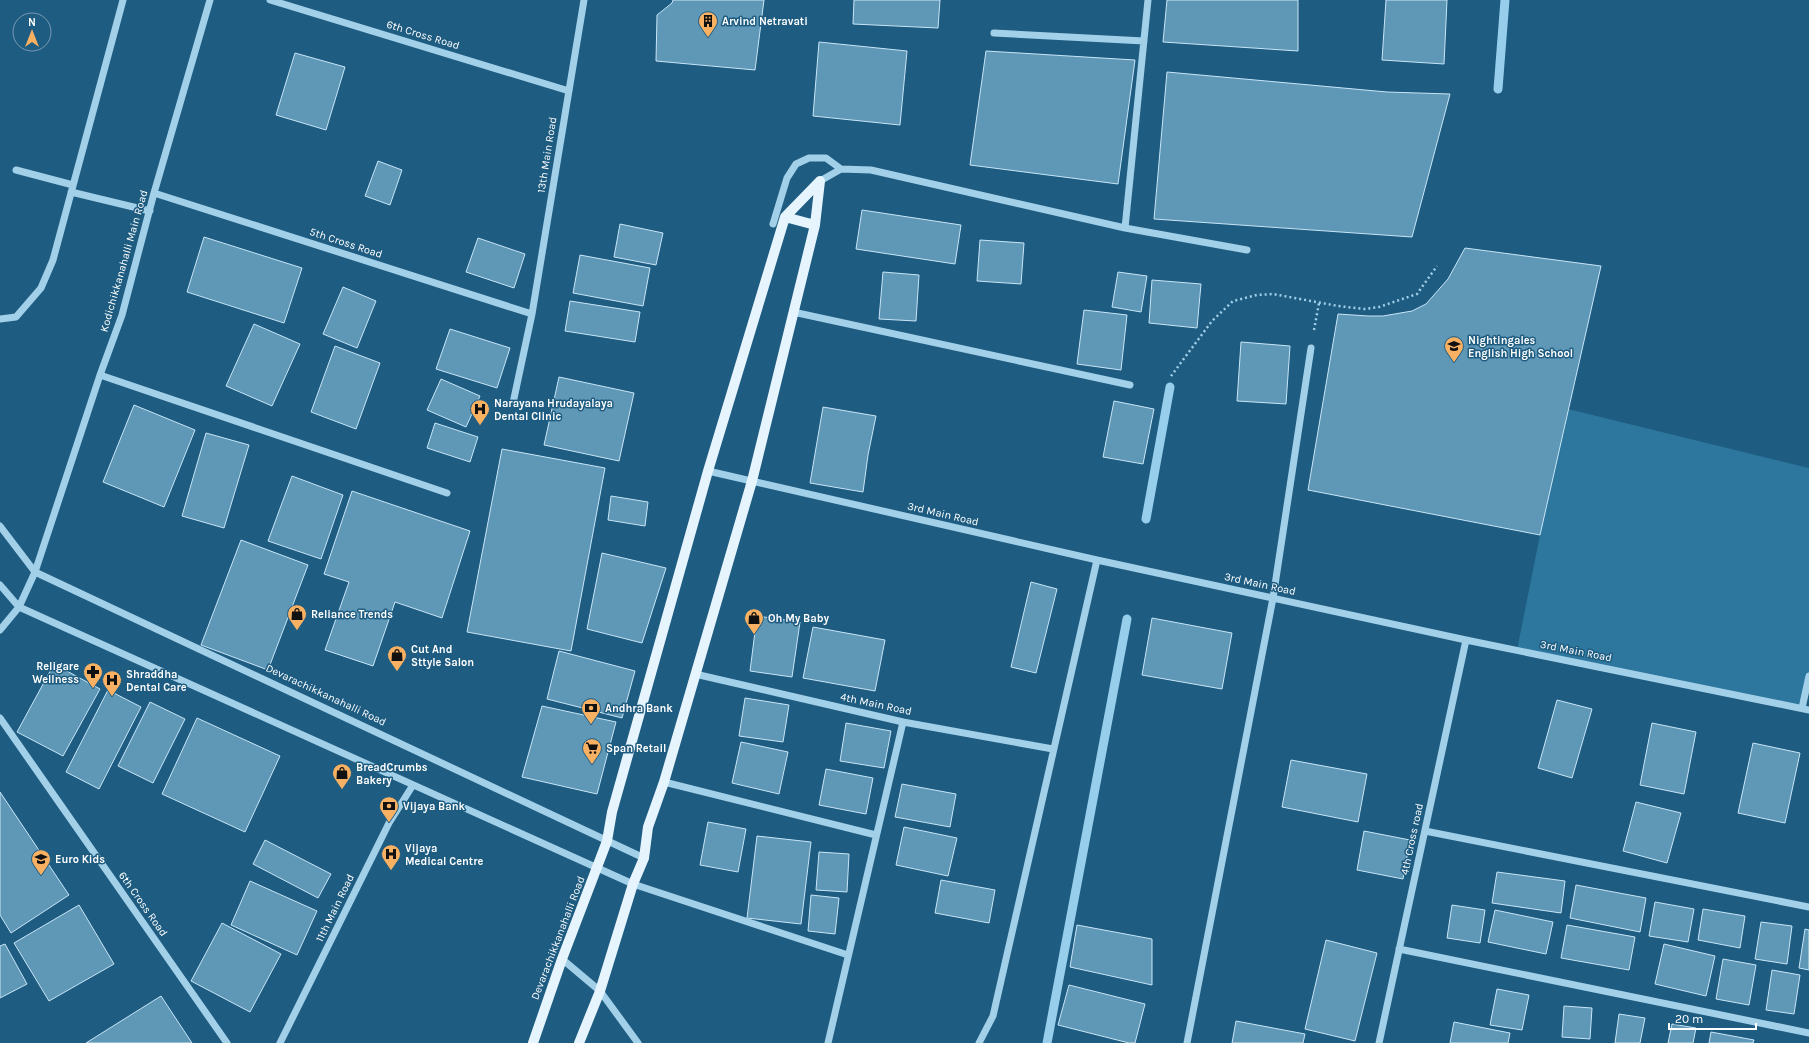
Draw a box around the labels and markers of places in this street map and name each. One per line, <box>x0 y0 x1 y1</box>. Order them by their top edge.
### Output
building icon: Arvind Netravati <box>697 10 719 38</box>
place label: Arvind Netravati <box>722 15 808 28</box>
place label: Nightingales English High School <box>1468 334 1573 360</box>
school or university icon: Nightingales English High School <box>1443 335 1465 363</box>
place label: Narayana Hrudayalaya Dental Clinic <box>494 397 613 423</box>
hospital icon: Narayana Hrudayalaya Dental Clinic <box>469 398 491 426</box>
shop icon: Reliance Trends <box>286 603 308 631</box>
shop icon: Oh My Baby <box>743 607 765 635</box>
place label: Reliance Trends <box>311 608 393 621</box>
place label: Oh My Baby <box>768 612 829 625</box>
place label: Cut And Sttyle Salon <box>411 643 474 669</box>
shop icon: Cut And Sttyle Salon <box>386 644 408 672</box>
place label: Religare Wellness <box>32 660 79 686</box>
pharmacy icon: Religare Wellness <box>82 661 104 689</box>
place label: Shraddha Dental Care <box>126 668 187 694</box>
hospital icon: Shraddha Dental Care <box>101 669 123 697</box>
bank icon: Andhra Bank <box>580 697 602 725</box>
place label: Andhra Bank <box>605 702 673 715</box>
supermarket icon: Span Retail <box>581 737 603 765</box>
place label: Span Retail <box>606 742 666 755</box>
place label: BreadCrumbs Bakery <box>356 761 428 787</box>
shop icon: BreadCrumbs Bakery <box>331 762 353 790</box>
bank icon: Vijaya Bank <box>378 795 400 823</box>
place label: Vijaya Bank <box>403 800 466 813</box>
place label: Vijaya Medical Centre <box>405 842 484 868</box>
hospital icon: Vijaya Medical Centre <box>380 843 402 871</box>
school or university icon: Euro Kids <box>30 848 52 876</box>
place label: Euro Kids <box>55 853 105 866</box>

